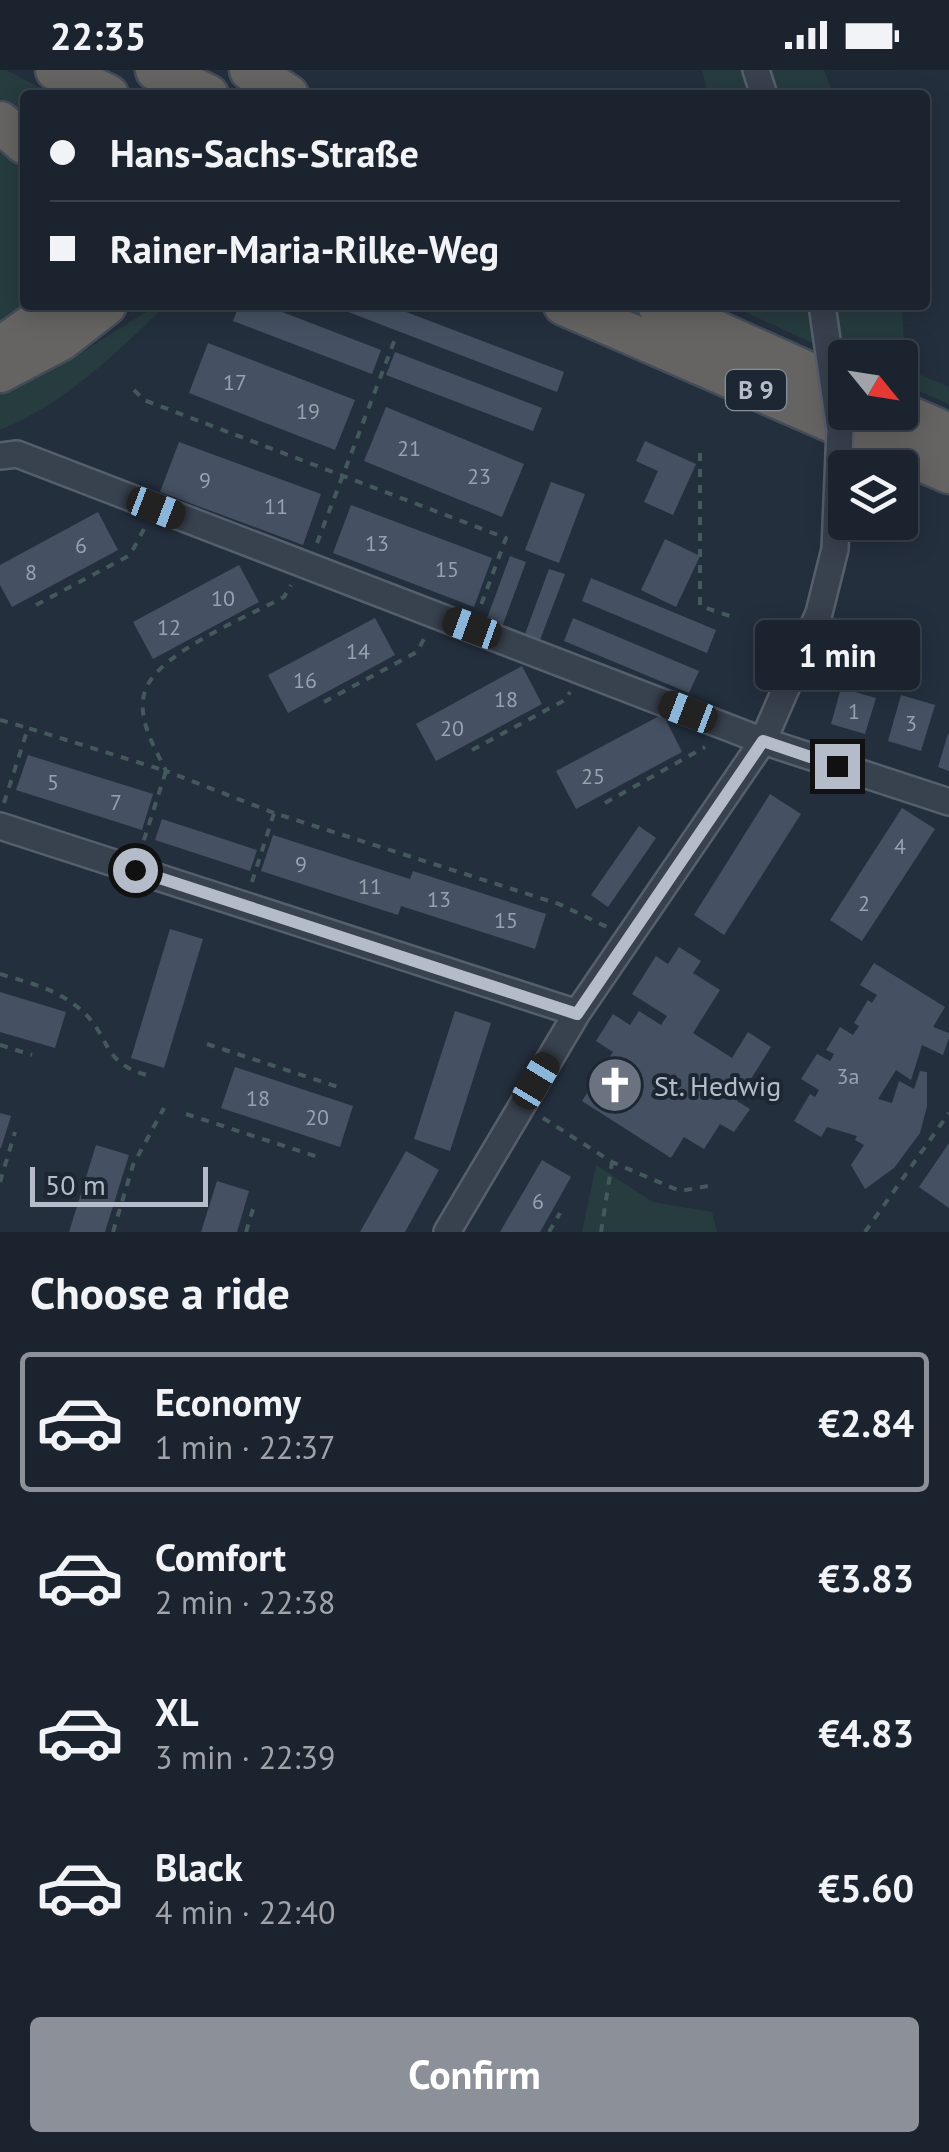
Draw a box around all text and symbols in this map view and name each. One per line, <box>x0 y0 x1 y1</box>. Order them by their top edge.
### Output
text: 22:35 <box>50 11 146 60</box>
text: Hans-Sachs-Straße <box>110 128 419 177</box>
text: Rainer-Maria-Rilke-Weg <box>110 224 499 273</box>
north arrow <box>828 340 918 430</box>
map controls <box>828 340 918 540</box>
house number: 17 <box>223 368 247 396</box>
road number: B 9 <box>726 370 786 410</box>
house number: 19 <box>296 397 320 425</box>
house number: 21 <box>397 434 421 462</box>
button: layers <box>828 450 918 540</box>
house number: 23 <box>467 462 491 490</box>
house number: 9 <box>199 466 211 494</box>
car <box>123 483 189 533</box>
house number: 11 <box>264 492 288 520</box>
house number: 13 <box>365 529 389 557</box>
house number: 6 <box>75 531 87 559</box>
house number: 15 <box>435 555 459 583</box>
house number: 8 <box>25 558 37 586</box>
house number: 10 <box>211 584 235 612</box>
car <box>439 604 505 652</box>
house number: 12 <box>157 613 181 641</box>
callout: 1 min <box>754 621 920 691</box>
text: 1 min <box>798 634 877 676</box>
house number: 14 <box>346 637 370 665</box>
house number: 16 <box>293 666 317 694</box>
house number: 18 <box>494 685 518 713</box>
car <box>655 687 721 737</box>
house number: 1 <box>848 697 860 725</box>
house number: 3 <box>905 709 917 737</box>
house number: 20 <box>440 714 464 742</box>
route end <box>815 744 860 789</box>
house number: 25 <box>581 762 605 790</box>
house number: 5 <box>47 768 59 796</box>
house number: 7 <box>110 788 122 816</box>
house number: 4 <box>894 832 906 860</box>
route start <box>113 848 158 893</box>
house number: 9 <box>295 850 307 878</box>
house number: 11 <box>358 872 382 900</box>
house number: 13 <box>427 885 451 913</box>
house number: 2 <box>858 889 870 917</box>
house number: 15 <box>494 906 518 934</box>
car <box>508 1048 564 1114</box>
church icon: St. Hedwig <box>585 1055 645 1115</box>
house number: 3a <box>837 1062 859 1090</box>
place label: St. Hedwig <box>654 1067 781 1104</box>
house number: 18 <box>246 1084 270 1112</box>
house number: 20 <box>305 1103 329 1131</box>
scale bar <box>30 1162 208 1206</box>
text: 50 m <box>45 1166 106 1203</box>
house number: 6 <box>532 1187 544 1215</box>
text: Choose a ride <box>30 1263 290 1321</box>
icon: car <box>35 1377 125 1467</box>
text: Economy <box>155 1377 301 1426</box>
text: €2.84 <box>818 1398 914 1447</box>
text: 1 min · 22:37 <box>155 1426 335 1468</box>
icon: car <box>35 1532 125 1622</box>
text: Comfort <box>155 1532 286 1581</box>
text: €3.83 <box>818 1553 914 1602</box>
text: 2 min · 22:38 <box>155 1581 335 1623</box>
icon: car <box>35 1687 125 1777</box>
text: XL <box>155 1687 199 1736</box>
text: €4.83 <box>818 1708 914 1757</box>
text: 3 min · 22:39 <box>155 1736 335 1778</box>
icon: car <box>35 1842 125 1932</box>
text: Black <box>155 1842 243 1891</box>
text: €5.60 <box>818 1863 914 1912</box>
text: 4 min · 22:40 <box>155 1891 335 1933</box>
button: Confirm <box>30 2017 919 2132</box>

